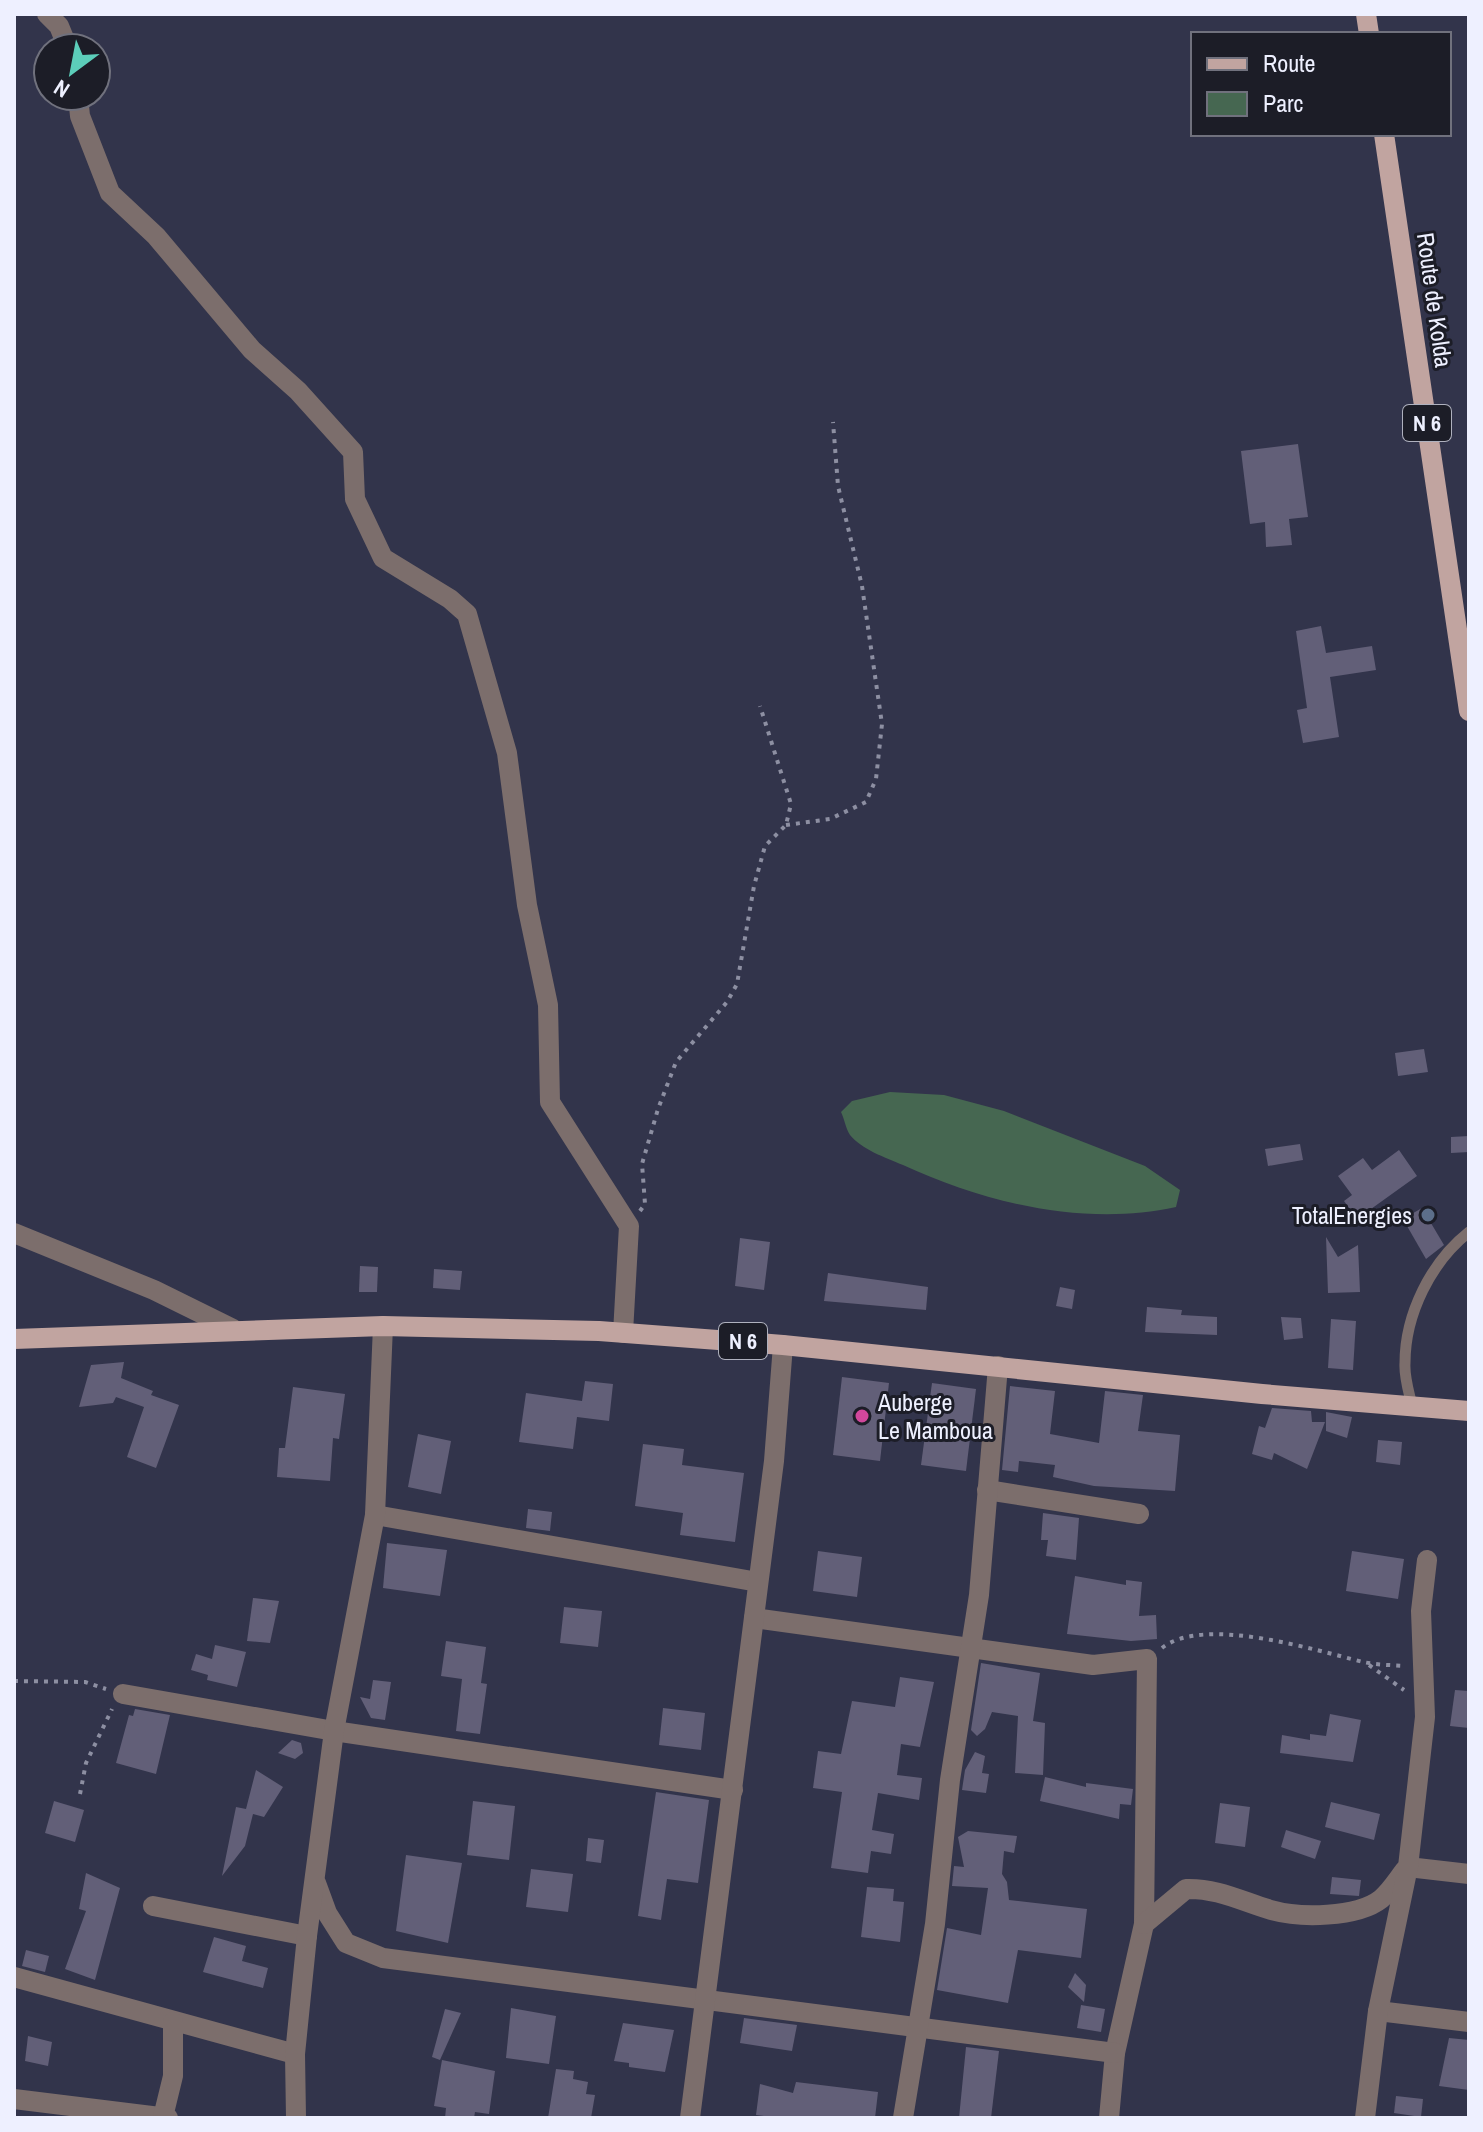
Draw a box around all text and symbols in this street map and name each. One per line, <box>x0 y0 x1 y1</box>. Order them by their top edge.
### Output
north arrow <box>32 32 112 112</box>
legend <box>1191 32 1451 136</box>
text: Route <box>1263 47 1316 79</box>
text: N <box>48 73 75 105</box>
text: Parc <box>1263 87 1304 119</box>
street label: Route de Kolda <box>1410 231 1460 369</box>
road number: N 6 <box>1403 405 1451 441</box>
place label: TotalEnergies <box>1292 1199 1412 1231</box>
marker: TotalEnergies <box>1419 1206 1437 1224</box>
road number: N 6 <box>719 1323 767 1359</box>
place label: Auberge Le Mamboua <box>877 1386 993 1446</box>
marker: Auberge Le Mamboua <box>853 1407 871 1425</box>

